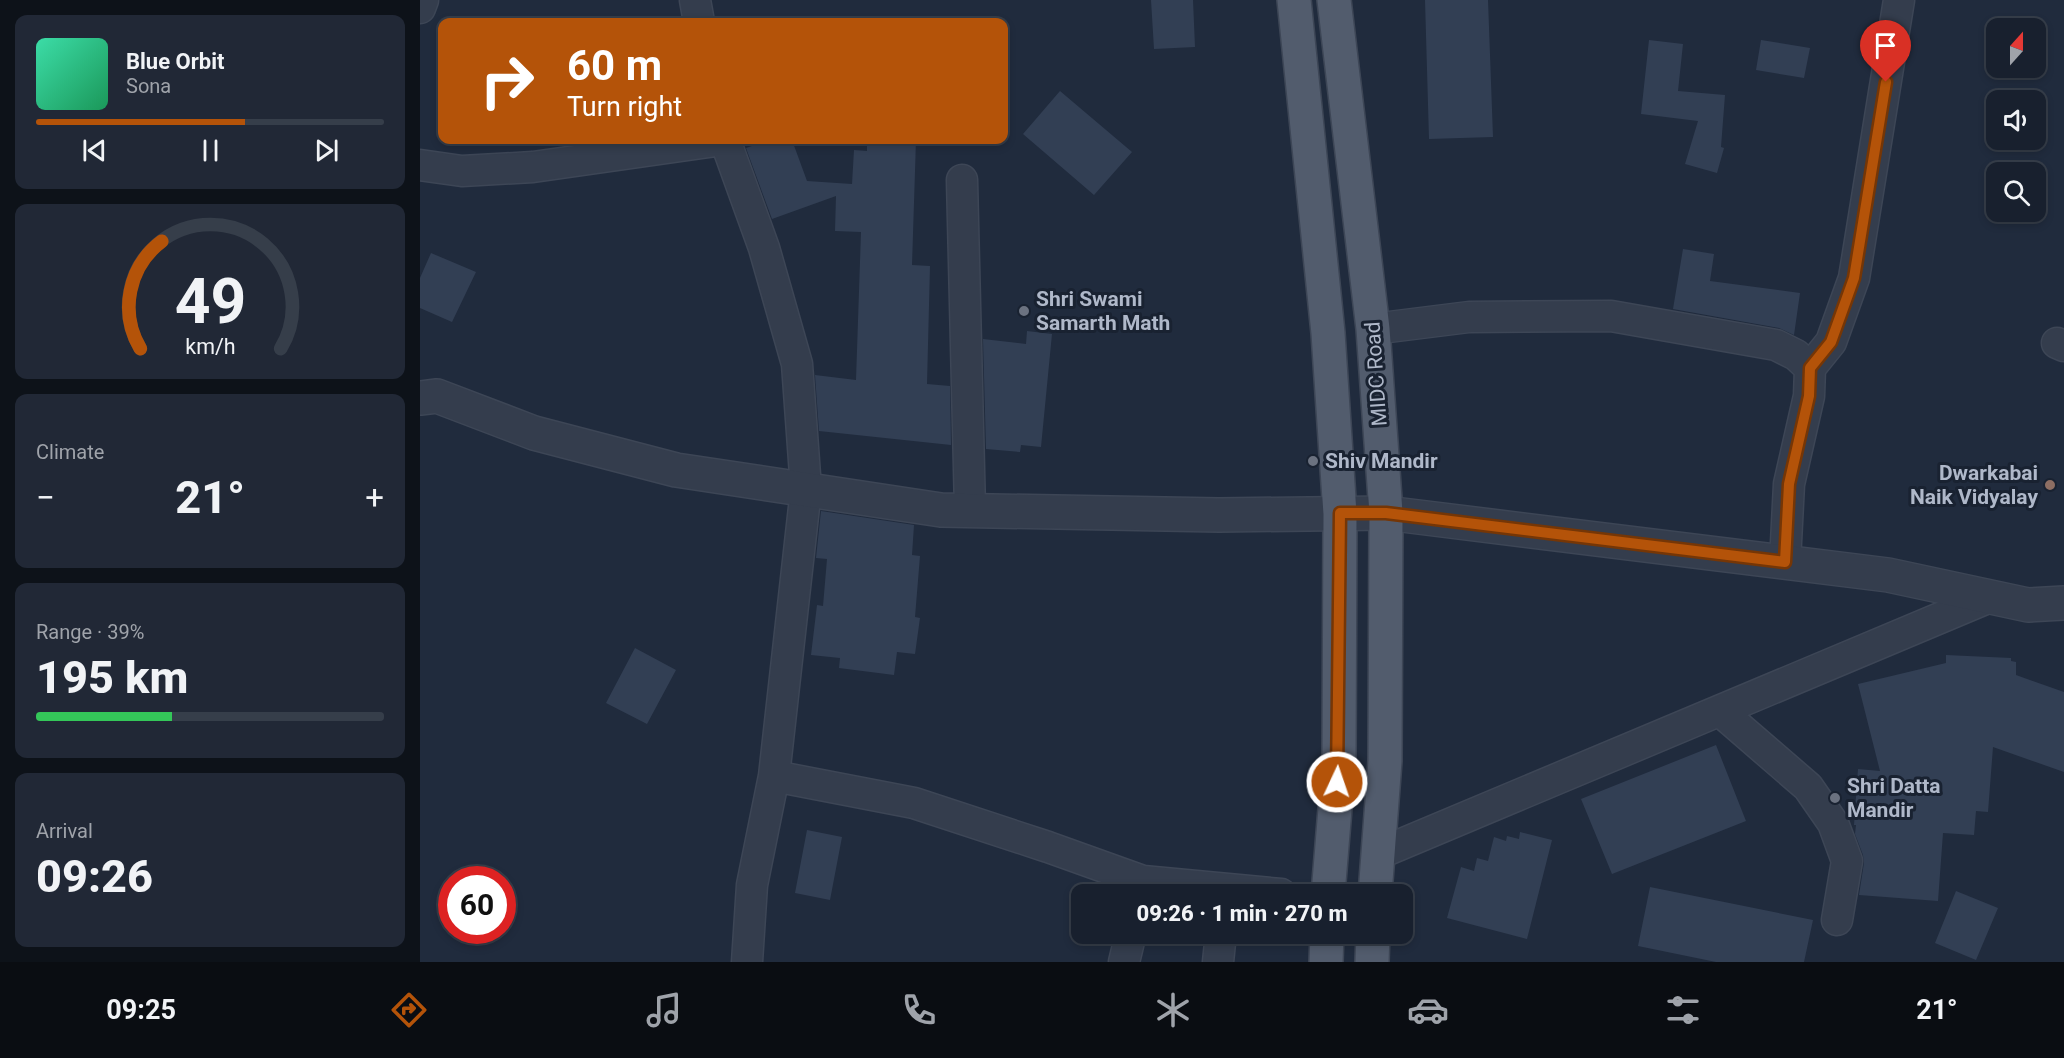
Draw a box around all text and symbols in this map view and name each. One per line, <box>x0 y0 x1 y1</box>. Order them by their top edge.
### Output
north arrow <box>1986 18 2046 78</box>
map controls <box>1986 18 2046 222</box>
pin <box>1860 20 1911 82</box>
icon: arrive <box>1869 29 1902 62</box>
text: 60 m <box>567 41 662 90</box>
icon: right <box>468 42 546 120</box>
text: Blue Orbit <box>126 49 224 74</box>
text: Sona <box>126 74 171 98</box>
button: sound <box>1986 90 2046 150</box>
text: Turn right <box>567 91 682 123</box>
icon: previous <box>78 134 111 167</box>
icon: pause <box>194 134 227 167</box>
icon: next <box>310 134 343 167</box>
button: search <box>1986 162 2046 222</box>
text: 49 <box>174 265 246 338</box>
place label: Shri Swami Samarth Math <box>1036 287 1170 335</box>
marker: Shri Swami Samarth Math <box>1017 304 1031 318</box>
street label: MIDC Road <box>1360 321 1392 427</box>
text: km/h <box>185 334 235 359</box>
text: Climate <box>36 440 104 464</box>
place label: Shiv Mandir <box>1325 449 1438 473</box>
marker: Shiv Mandir <box>1306 454 1320 468</box>
place label: Dwarkabai Naik Vidyalay <box>1910 461 2038 509</box>
text: 21° <box>175 471 245 524</box>
text: − <box>36 478 55 517</box>
text: + <box>365 478 384 517</box>
marker: Dwarkabai Naik Vidyalay <box>2043 478 2057 492</box>
text: Range · 39% <box>36 620 144 644</box>
text: 195 km <box>36 651 188 704</box>
position arrow <box>1305 750 1369 814</box>
place label: Shri Datta Mandir <box>1847 774 1941 822</box>
marker: Shri Datta Mandir <box>1828 791 1842 805</box>
text: Arrival <box>36 819 93 843</box>
text: 09:26 <box>36 850 153 903</box>
speed limit sign: 60 <box>438 866 516 944</box>
text: 09:26 · 1 min · 270 m <box>1137 901 1347 926</box>
icon: directions <box>388 989 430 1031</box>
icon: music <box>643 989 685 1031</box>
icon: phone <box>898 989 940 1031</box>
icon: climate <box>1152 989 1194 1031</box>
icon: car <box>1407 989 1449 1031</box>
icon: filters <box>1662 989 1704 1031</box>
text: 09:25 <box>106 994 176 1026</box>
text: 21° <box>1916 994 1958 1026</box>

